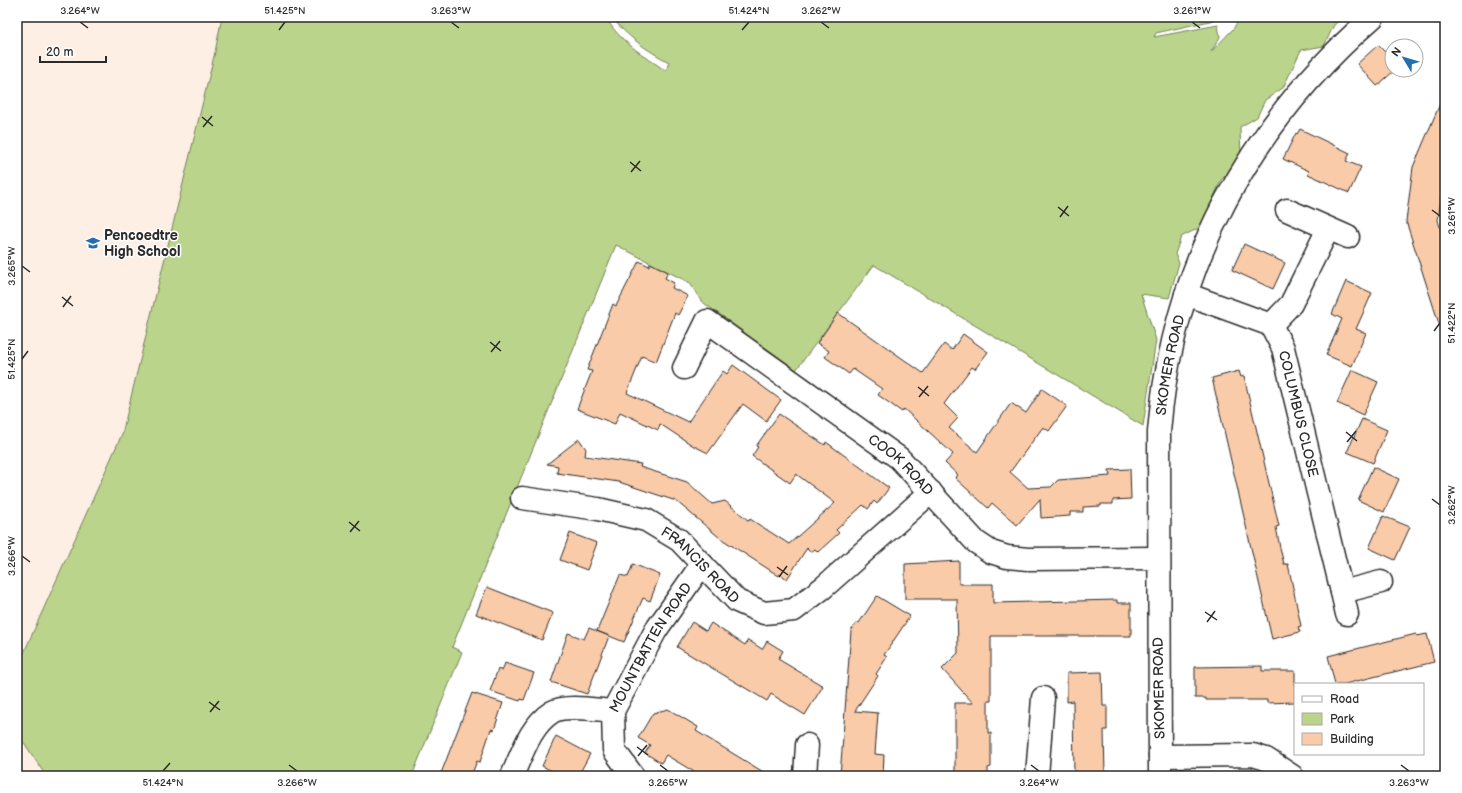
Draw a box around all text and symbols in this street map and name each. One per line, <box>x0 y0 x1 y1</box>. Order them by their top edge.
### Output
text: 3.264°W <box>60 5 100 17</box>
text: 51.425°N <box>264 5 306 17</box>
text: 3.263°W <box>431 5 471 17</box>
text: 51.424°N <box>728 5 770 17</box>
text: 3.262°W <box>801 5 841 17</box>
text: 3.261°W <box>1173 5 1211 17</box>
scale bar <box>40 38 106 64</box>
north arrow <box>1384 38 1424 78</box>
text: 20 m <box>46 45 73 60</box>
text: N <box>1389 45 1404 59</box>
text: 3.261°W <box>1446 197 1458 235</box>
place label: Pencoedtre High School <box>104 227 180 260</box>
school or university icon: Pencoedtre High School <box>85 235 101 251</box>
text: 3.265°W <box>6 246 18 286</box>
text: 51.422°N <box>1446 302 1458 344</box>
street label: SKOMER ROAD <box>1152 313 1188 416</box>
text: 51.425°N <box>6 338 18 380</box>
street label: COLUMBUS CLOSE <box>1275 349 1322 478</box>
street label: COOK ROAD <box>865 430 937 499</box>
text: 3.262°W <box>1446 485 1458 525</box>
street label: FRANCIS ROAD <box>658 523 743 607</box>
text: 3.266°W <box>6 536 18 576</box>
street label: MOUNTBATTEN ROAD <box>605 579 695 715</box>
street label: SKOMER ROAD <box>1150 637 1168 739</box>
legend <box>1294 683 1424 755</box>
text: Road <box>1330 692 1359 707</box>
text: Park <box>1330 712 1354 727</box>
text: Building <box>1330 732 1374 747</box>
text: 51.424°N <box>142 777 184 789</box>
text: 3.266°W <box>277 777 317 789</box>
text: 3.265°W <box>648 777 688 789</box>
text: 3.264°W <box>1019 777 1059 789</box>
text: 3.263°W <box>1389 777 1429 789</box>

